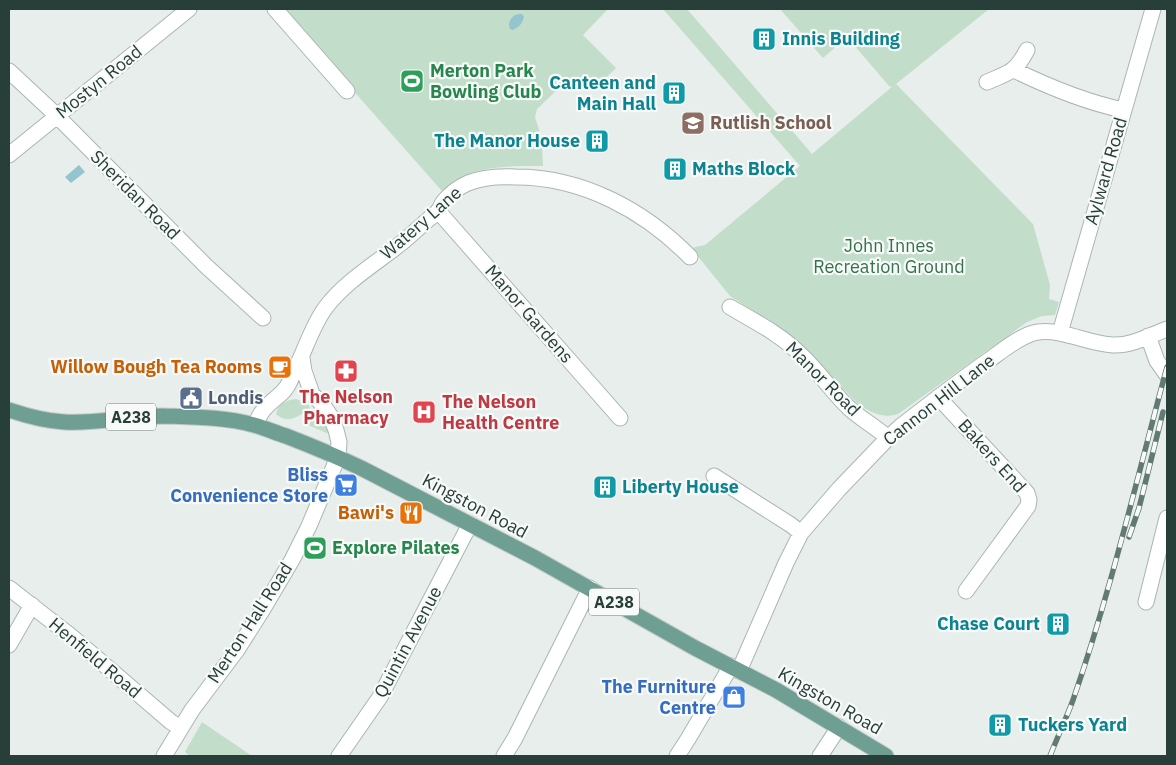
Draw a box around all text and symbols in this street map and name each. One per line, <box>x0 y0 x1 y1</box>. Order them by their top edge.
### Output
building icon: Innis Building <box>751 26 777 52</box>
place label: Innis Building <box>782 27 900 50</box>
street label: Mostyn Road <box>51 40 147 123</box>
place label: Merton Park Bowling Club <box>430 59 542 103</box>
sports icon: Merton Park Bowling Club <box>399 68 425 94</box>
place label: Canteen and Main Hall <box>549 71 657 115</box>
building icon: Canteen and Main Hall <box>661 80 687 106</box>
school or university icon: Rutlish School <box>680 110 706 136</box>
place label: Rutlish School <box>710 111 832 134</box>
street label: Aylward Road <box>1079 114 1132 227</box>
building icon: The Manor House <box>584 128 610 154</box>
place label: The Manor House <box>434 129 580 152</box>
street label: Sheridan Road <box>86 145 185 244</box>
building icon: Maths Block <box>662 156 688 182</box>
place label: Maths Block <box>692 157 796 180</box>
street label: Watery Lane <box>375 181 466 264</box>
park label: John Innes Recreation Ground <box>813 234 965 278</box>
street label: Manor Gardens <box>480 260 579 368</box>
street label: Manor Road <box>781 336 866 421</box>
street label: Cannon Hill Lane <box>878 349 999 450</box>
cafe icon: Willow Bough Tea Rooms <box>267 354 293 380</box>
place label: Willow Bough Tea Rooms <box>50 355 262 378</box>
pharmacy icon: The Nelson Pharmacy <box>333 358 359 384</box>
public building icon: Londis <box>178 385 204 411</box>
place label: The Nelson Pharmacy <box>299 385 393 429</box>
place label: Londis <box>208 386 263 409</box>
place label: The Nelson Health Centre <box>442 390 559 434</box>
hospital icon: The Nelson Health Centre <box>411 399 437 425</box>
road number: A238 <box>106 404 156 431</box>
street label: Bakers End <box>953 414 1031 497</box>
place label: Bliss Convenience Store <box>170 463 328 507</box>
street label: Kingston Road <box>418 468 532 543</box>
supermarket icon: Bliss Convenience Store <box>333 472 359 498</box>
building icon: Liberty House <box>592 474 618 500</box>
place label: Liberty House <box>622 475 739 498</box>
restaurant icon: Bawi's <box>398 500 424 526</box>
place label: Bawi's <box>338 501 394 524</box>
sports icon: Explore Pilates <box>302 535 328 561</box>
place label: Explore Pilates <box>332 536 460 559</box>
street label: Merton Hall Road <box>202 558 297 688</box>
street label: Quintin Avenue <box>369 582 447 702</box>
road number: A238 <box>589 588 639 616</box>
building icon: Chase Court <box>1045 611 1071 637</box>
street label: Henfield Road <box>44 612 146 703</box>
place label: Chase Court <box>937 612 1040 635</box>
street label: Kingston Road <box>774 661 886 740</box>
place label: The Furniture Centre <box>602 675 716 719</box>
shop icon: The Furniture Centre <box>721 684 747 710</box>
building icon: Tuckers Yard <box>987 712 1013 738</box>
place label: Tuckers Yard <box>1018 713 1127 736</box>

